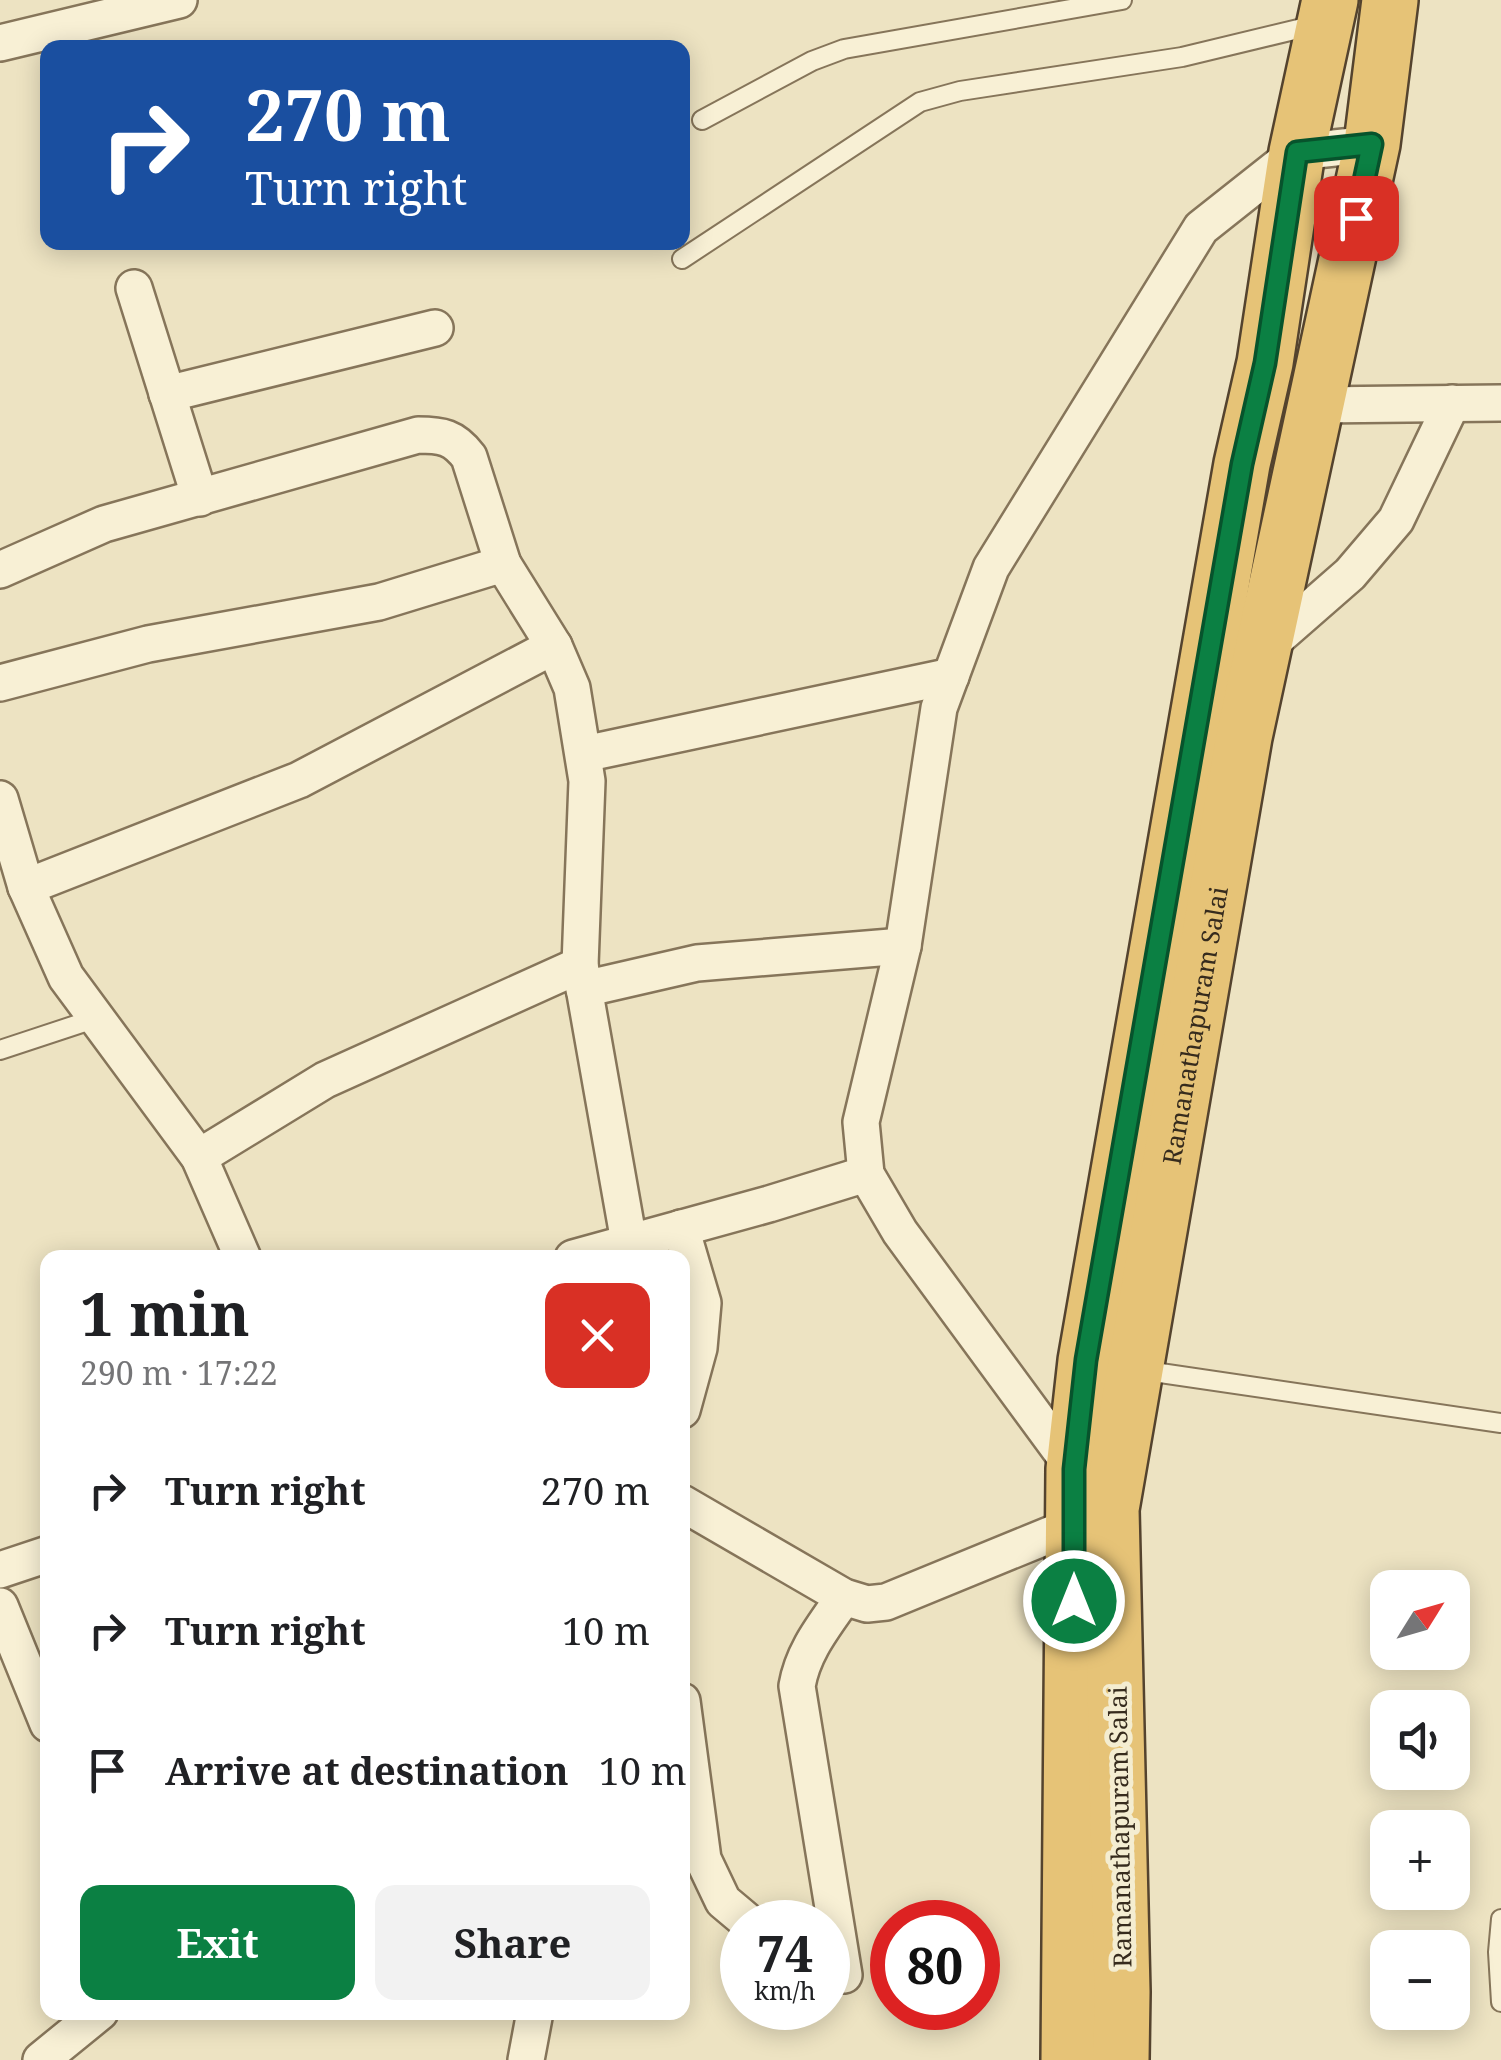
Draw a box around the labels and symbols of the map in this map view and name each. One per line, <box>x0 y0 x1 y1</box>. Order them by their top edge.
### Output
pin <box>1314 176 1399 261</box>
street label: Ramanathapuram Salai <box>1154 884 1235 1167</box>
position arrow <box>1022 1549 1126 1653</box>
north arrow <box>1370 1570 1470 1670</box>
street label: Ramanathapuram Salai <box>1100 1686 1138 1968</box>
speed limit sign: 80 <box>870 1900 1000 2030</box>

